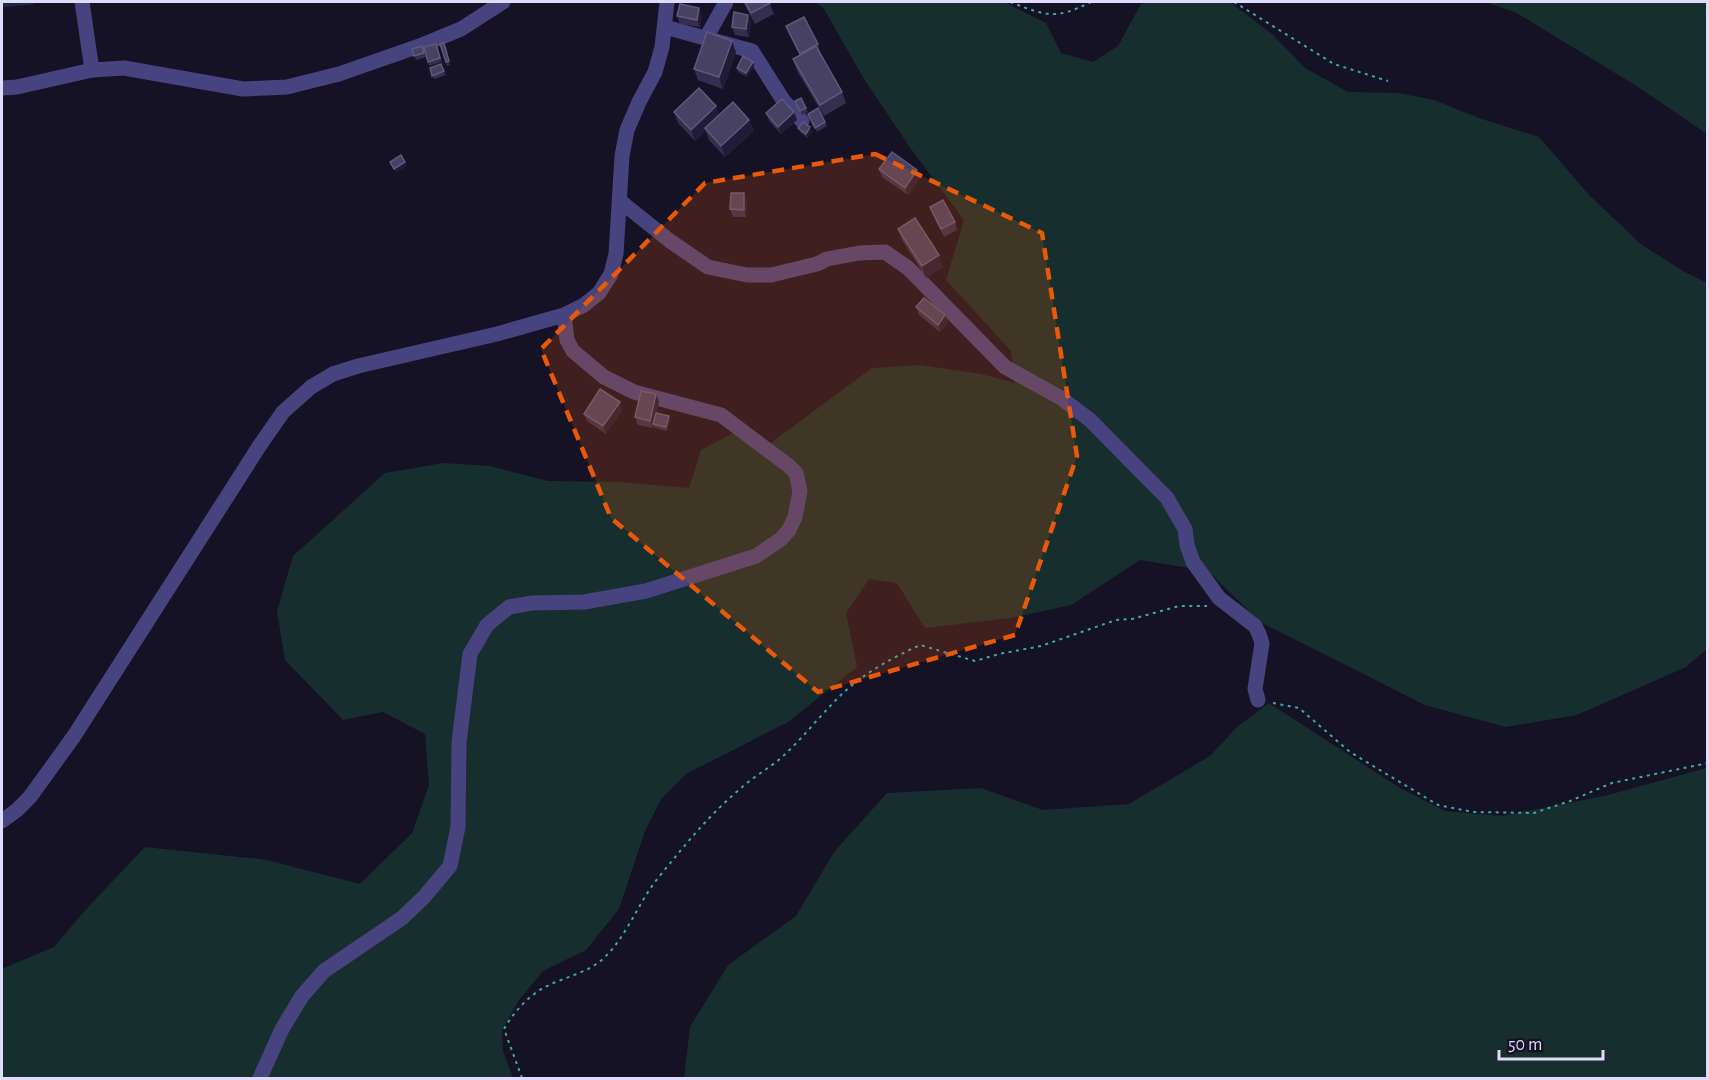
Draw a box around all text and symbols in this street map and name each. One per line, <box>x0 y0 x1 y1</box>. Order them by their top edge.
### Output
scale bar <box>1499 1023 1602 1061</box>
text: 50 m <box>1508 1036 1542 1054</box>

